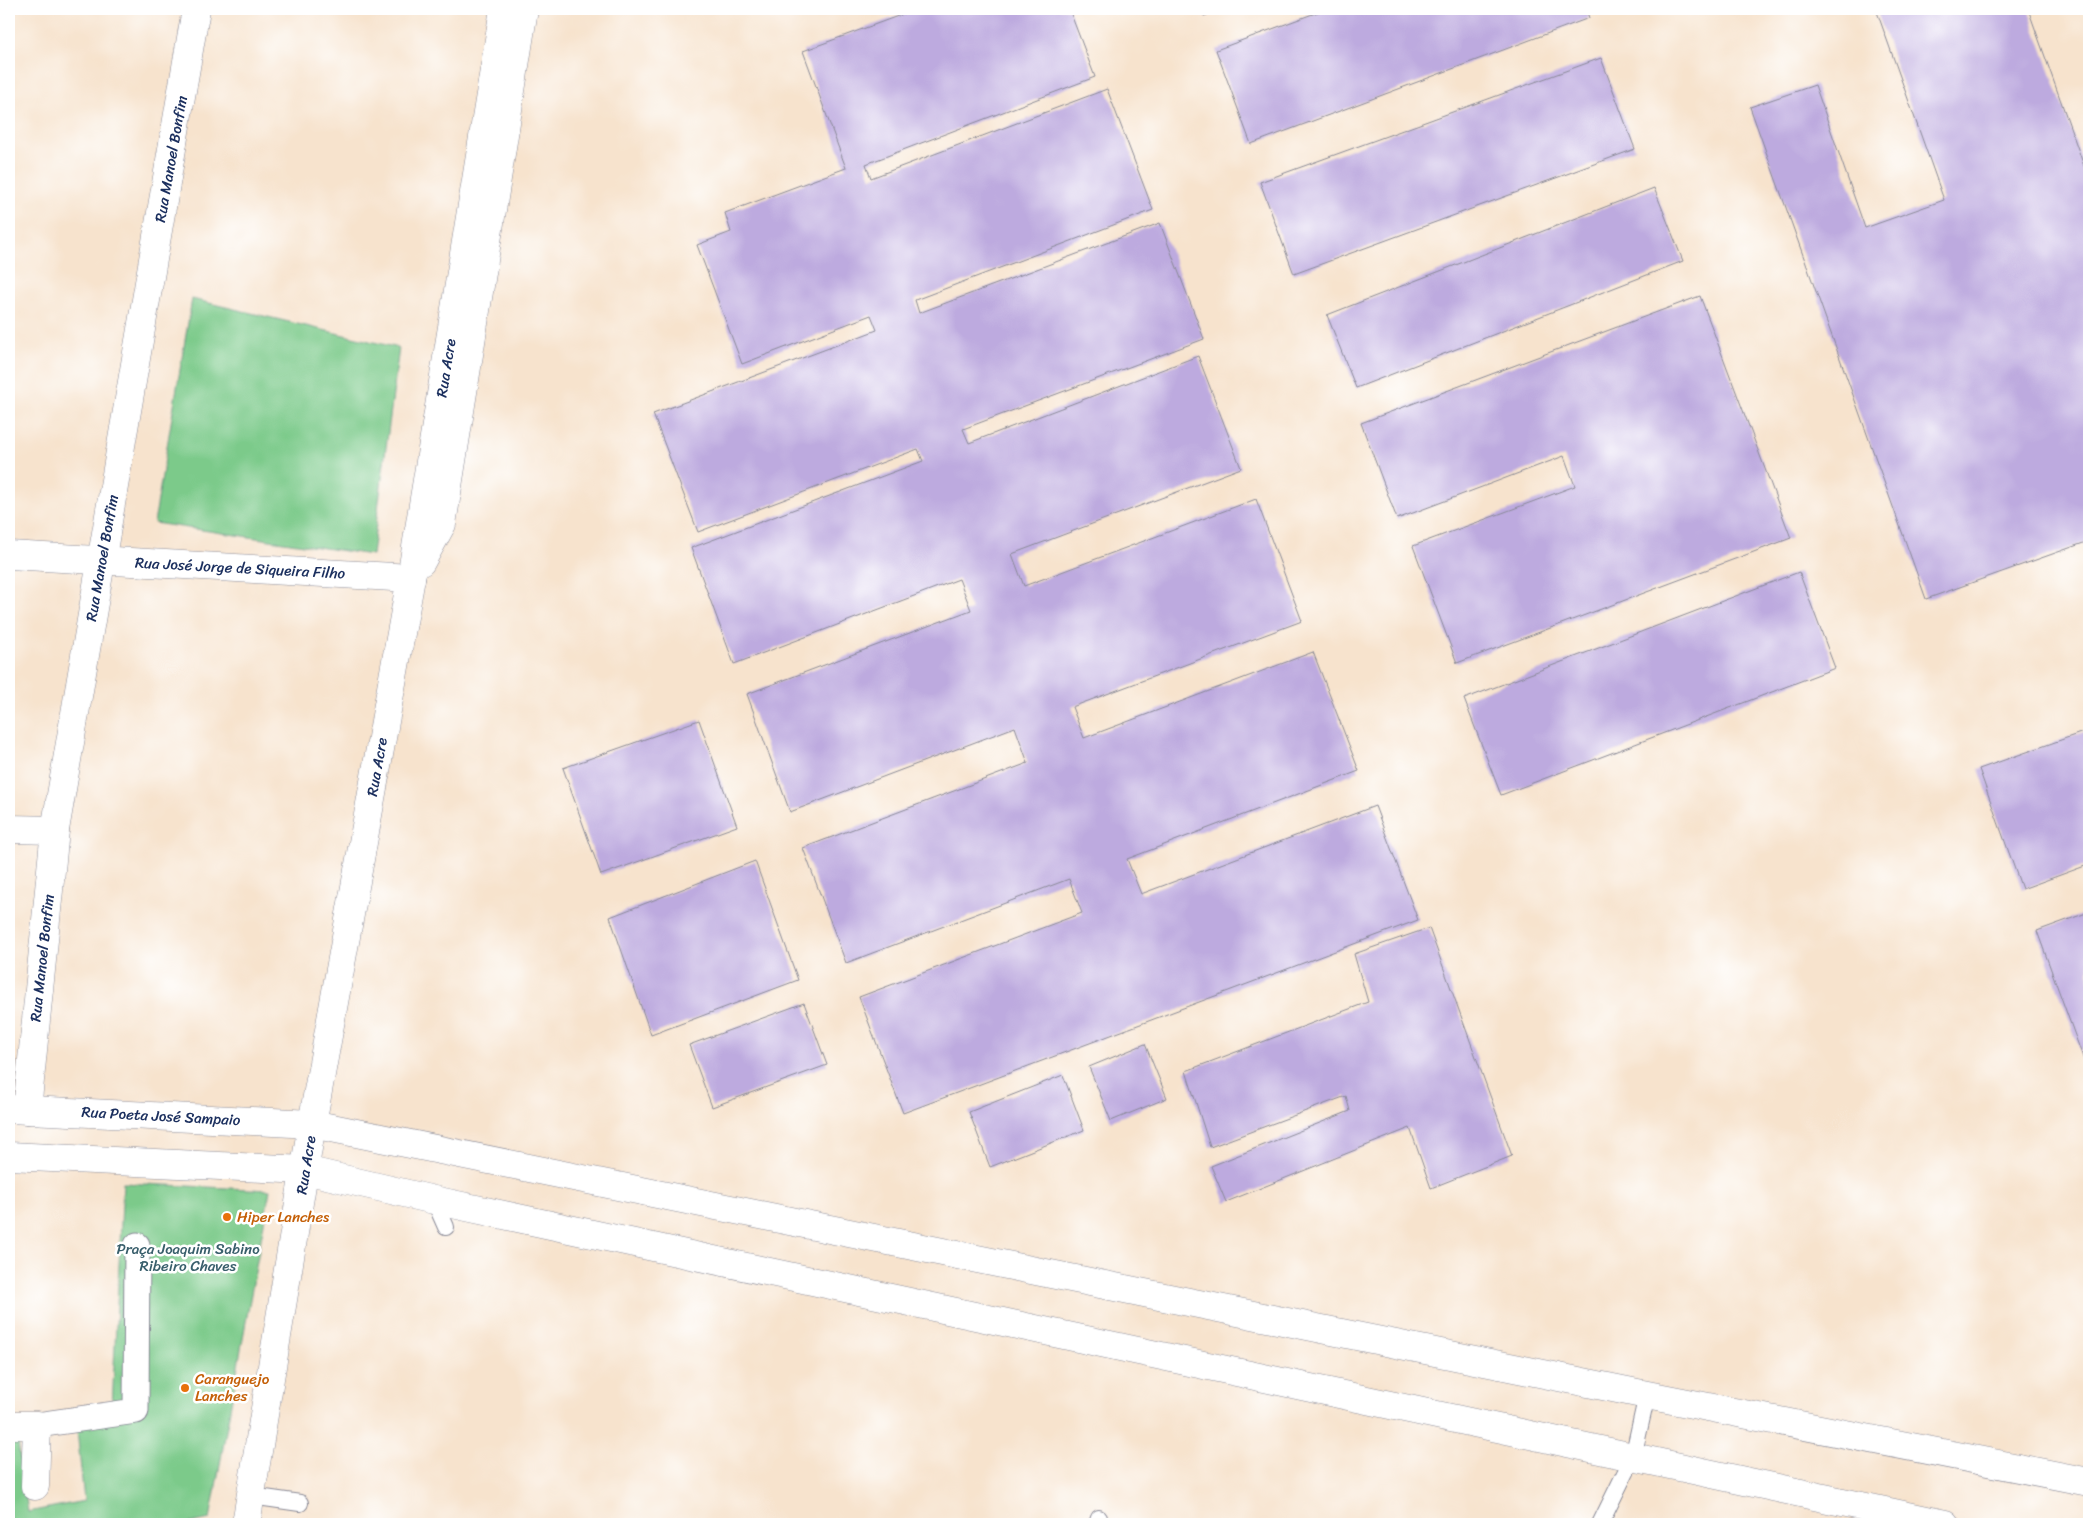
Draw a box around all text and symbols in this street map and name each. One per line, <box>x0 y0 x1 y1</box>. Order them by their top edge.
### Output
street label: Rua Manoel Bonfim <box>147 93 195 224</box>
street label: Rua Acre <box>429 337 463 399</box>
street label: Rua Manoel Bonfim <box>78 492 126 623</box>
street label: Rua José Jorge de Siqueira Filho <box>134 550 346 587</box>
street label: Rua Acre <box>359 736 395 798</box>
street label: Rua Manoel Bonfim <box>22 892 62 1023</box>
street label: Rua Poeta José Sampaio <box>81 1099 242 1133</box>
street label: Rua Acre <box>289 1134 323 1196</box>
place label: Hiper Lanches <box>237 1204 330 1230</box>
marker: Hiper Lanches <box>221 1211 233 1223</box>
park label: Praça Joaquim Sabino Ribeiro Chaves <box>116 1236 260 1279</box>
place label: Caranguejo Lanches <box>195 1366 270 1409</box>
marker: Caranguejo Lanches <box>179 1382 191 1394</box>

